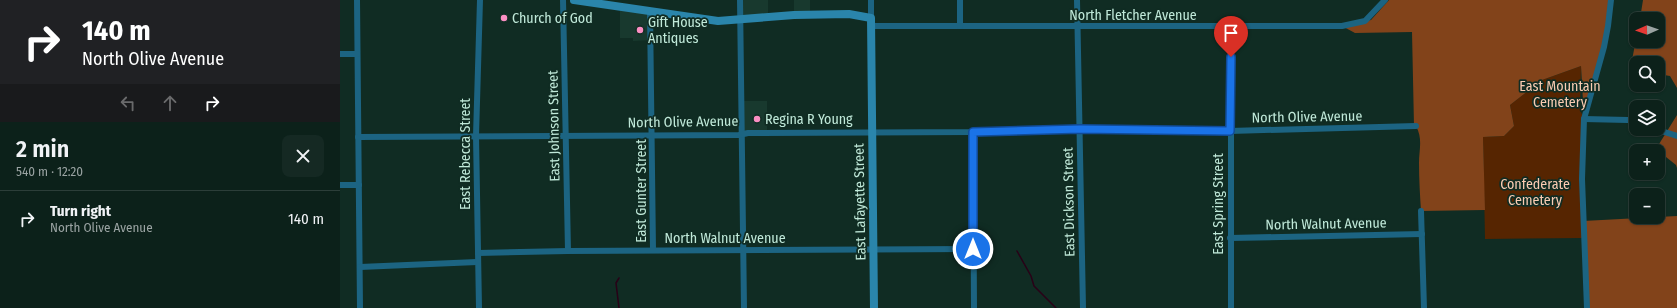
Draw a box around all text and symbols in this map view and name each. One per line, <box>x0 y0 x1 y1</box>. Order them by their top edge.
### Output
street label: North Fletcher Avenue <box>1069 7 1197 24</box>
place label: Church of God <box>512 10 593 27</box>
north arrow <box>1629 12 1665 48</box>
map controls <box>1629 12 1665 224</box>
marker: Church of God <box>499 13 509 23</box>
text: 140 m <box>82 14 151 47</box>
place label: Gift House Antiques <box>648 14 708 47</box>
icon: right <box>16 16 68 68</box>
pin <box>1214 16 1248 57</box>
icon: arrive <box>1220 22 1242 44</box>
marker: Gift House Antiques <box>635 25 645 35</box>
text: North Olive Avenue <box>82 48 224 70</box>
button: search <box>1629 56 1665 92</box>
street label: East Johnson Street <box>545 70 563 182</box>
park label: East Mountain Cemetery <box>1519 78 1601 111</box>
icon: left <box>117 92 139 114</box>
icon: ahead <box>159 92 181 114</box>
icon: right <box>201 92 223 114</box>
street label: East Rebecca Street <box>457 98 474 210</box>
button: layers <box>1629 100 1665 136</box>
street label: North Olive Avenue <box>1252 108 1362 126</box>
place label: Regina R Young <box>765 111 853 128</box>
street label: North Olive Avenue <box>628 113 738 131</box>
marker: Regina R Young <box>752 114 762 124</box>
text: 2 min <box>16 135 69 163</box>
button: close <box>282 135 324 177</box>
street label: East Gunter Street <box>633 139 650 243</box>
street label: East Lafayette Street <box>850 143 870 261</box>
button: + <box>1629 144 1665 180</box>
street label: East Dickson Street <box>1060 147 1078 257</box>
street label: East Spring Street <box>1210 153 1227 255</box>
text: 540 m · 12:20 <box>16 164 83 179</box>
park label: Confederate Cemetery <box>1500 176 1570 209</box>
button: − <box>1629 188 1665 224</box>
text: Turn right <box>50 202 111 220</box>
icon: right <box>16 208 38 230</box>
text: 140 m <box>288 210 324 228</box>
street label: North Walnut Avenue <box>1265 214 1387 234</box>
text: North Olive Avenue <box>50 220 153 235</box>
position arrow <box>952 228 994 270</box>
street label: North Walnut Avenue <box>664 230 786 247</box>

